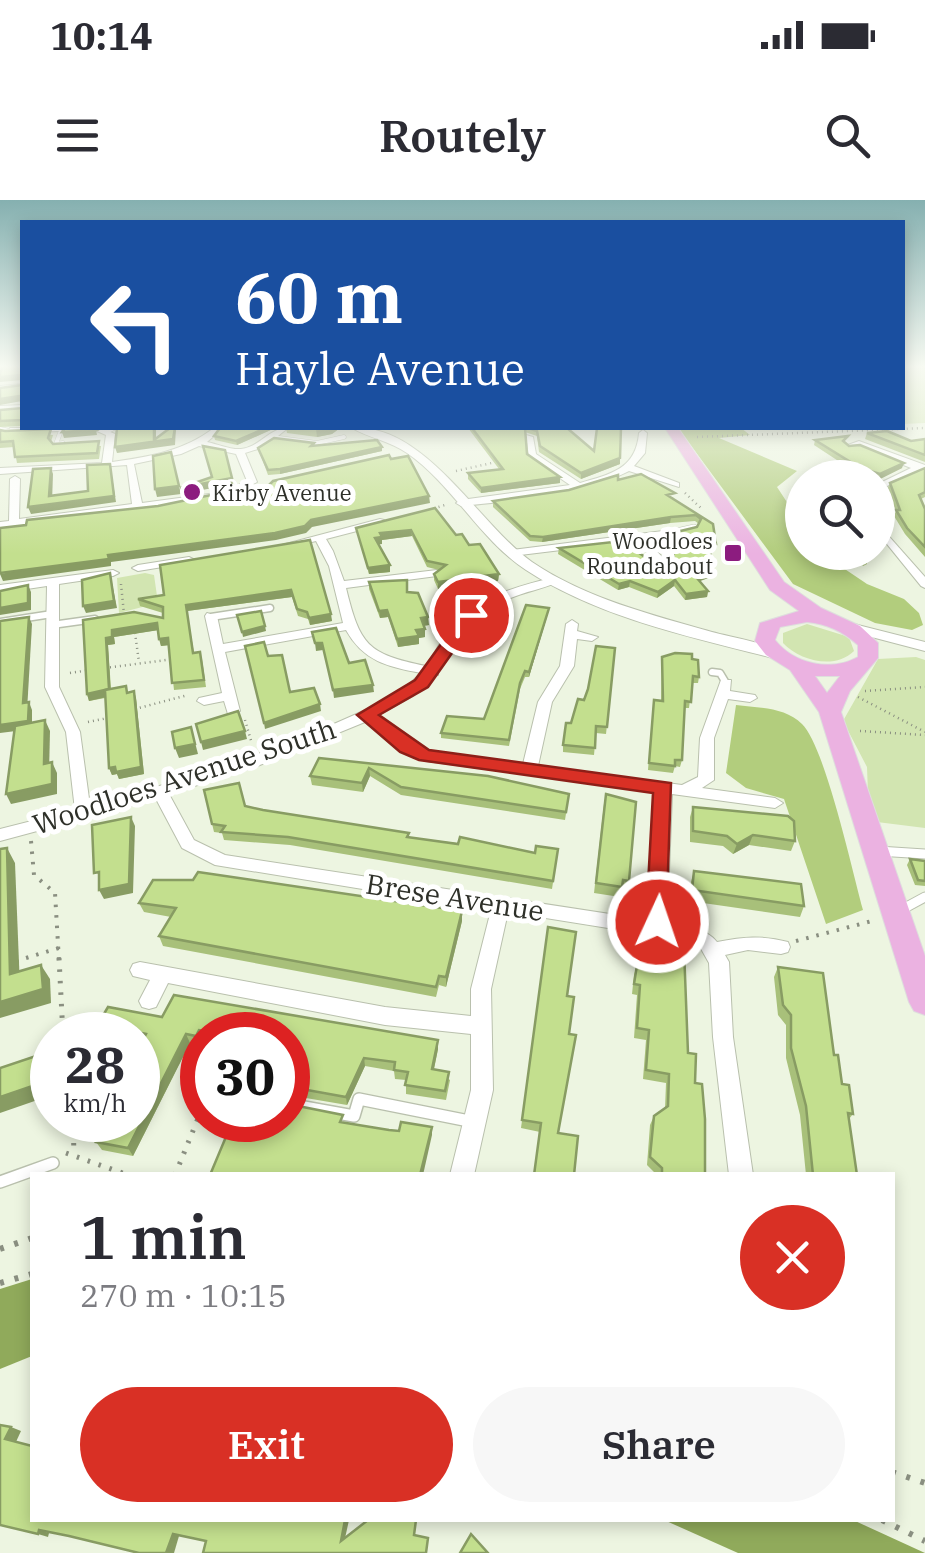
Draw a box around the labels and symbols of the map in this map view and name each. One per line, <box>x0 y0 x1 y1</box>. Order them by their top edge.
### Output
place label: Kirby Avenue <box>212 478 352 507</box>
marker: Kirby Avenue <box>181 481 203 503</box>
place label: Woodloes Roundabout <box>586 526 713 580</box>
marker: Woodloes Roundabout <box>722 542 744 564</box>
pin <box>429 573 514 658</box>
street label: Woodloes Avenue South <box>28 710 340 842</box>
street label: Brese Avenue <box>363 865 547 929</box>
position arrow <box>606 870 710 974</box>
speed limit sign: 30 <box>180 1012 310 1142</box>

